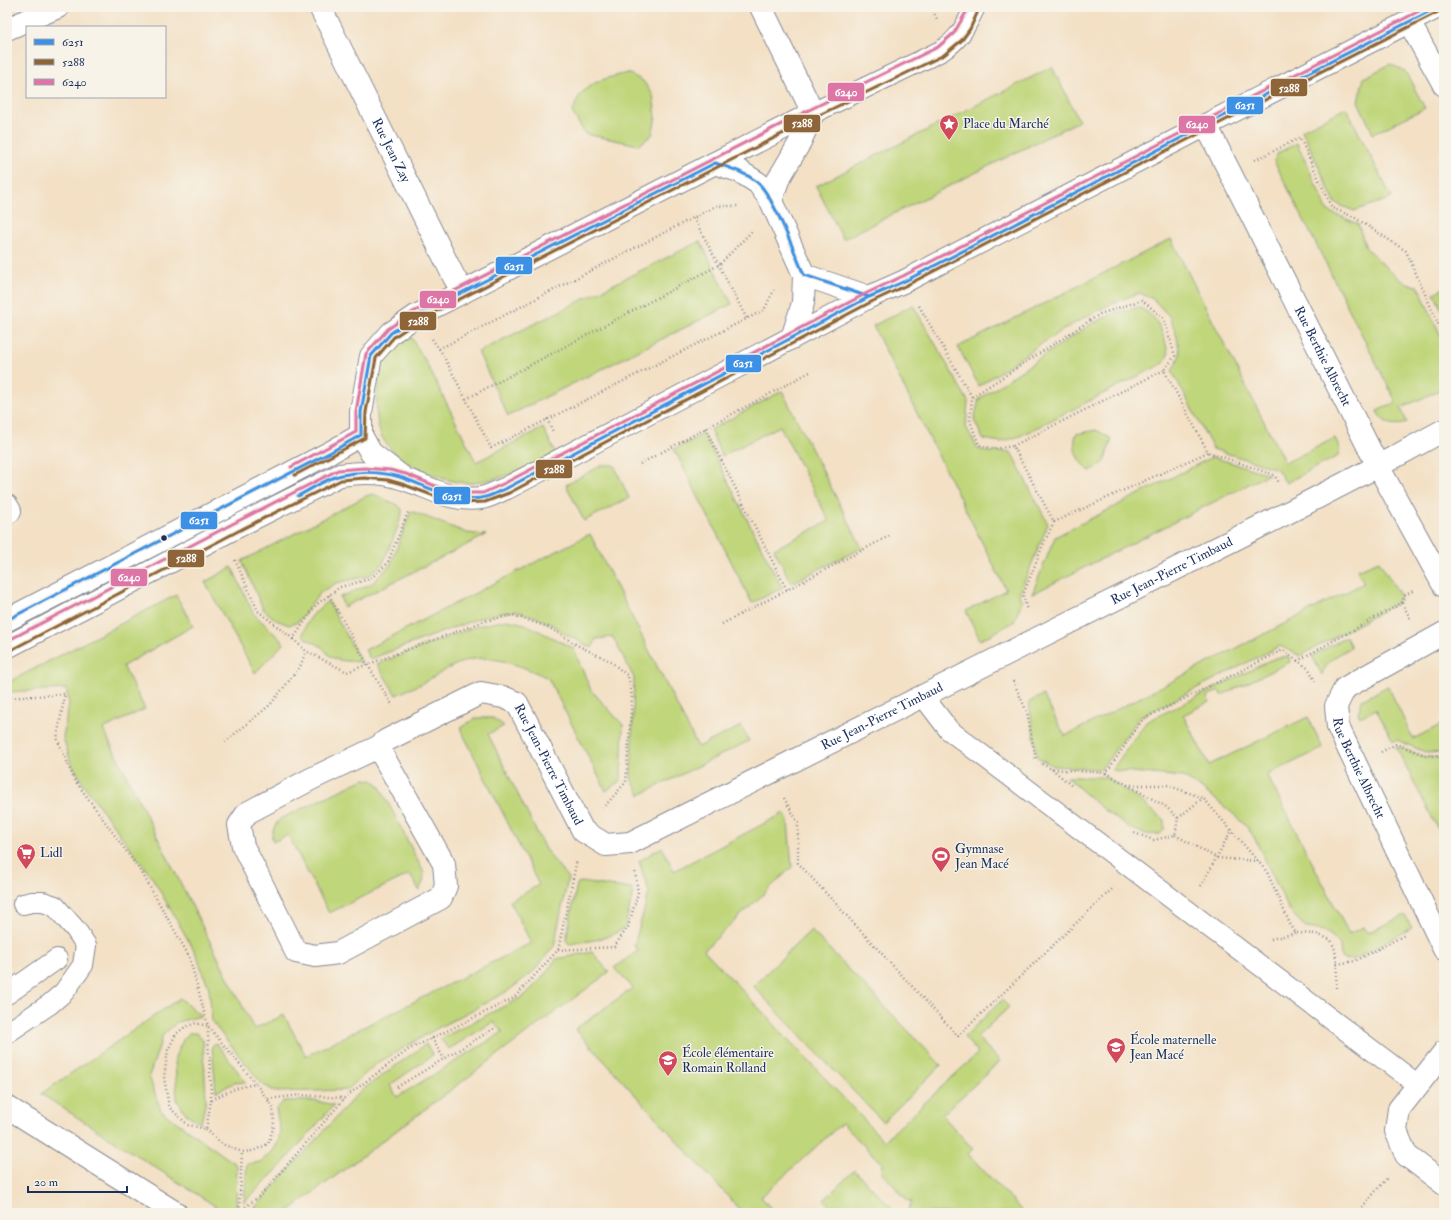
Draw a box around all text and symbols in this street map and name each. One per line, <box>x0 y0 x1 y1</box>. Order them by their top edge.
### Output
legend <box>26 26 166 98</box>
text: 6251 <box>62 35 84 50</box>
text: 5288 <box>62 55 85 70</box>
text: 6240 <box>62 75 87 90</box>
line badge: 5288 <box>1270 78 1308 97</box>
line badge: 6240 <box>827 82 865 102</box>
text: 5288 <box>1279 82 1300 95</box>
text: 6240 <box>835 86 858 100</box>
line badge: 6251 <box>1226 96 1264 115</box>
text: 6251 <box>1235 99 1255 112</box>
place icon: Place du Marché <box>938 113 960 141</box>
line badge: 5288 <box>783 114 821 133</box>
street label: Rue Jean Zay <box>368 115 414 186</box>
line badge: 6240 <box>1178 115 1216 134</box>
place label: Place du Marché <box>963 116 1049 132</box>
text: 5288 <box>792 117 813 130</box>
text: 6240 <box>1186 118 1209 132</box>
line badge: 6251 <box>495 256 533 275</box>
text: 6251 <box>504 260 524 273</box>
line badge: 6240 <box>419 290 457 309</box>
text: 6240 <box>427 293 450 307</box>
street label: Rue Berthie Albrecht <box>1291 304 1355 409</box>
line badge: 5288 <box>399 311 437 331</box>
text: 5288 <box>408 315 429 328</box>
line badge: 6251 <box>725 354 762 373</box>
text: 6251 <box>733 357 753 370</box>
line badge: 5288 <box>535 459 573 479</box>
text: 5288 <box>544 463 565 476</box>
line badge: 6251 <box>433 486 471 505</box>
text: 6251 <box>442 490 462 503</box>
line badge: 6251 <box>180 511 218 530</box>
text: 6251 <box>189 514 209 527</box>
unlabelled marker <box>159 533 169 543</box>
street label: Rue Jean-Pierre Timbaud <box>1108 533 1236 608</box>
line badge: 5288 <box>167 549 205 568</box>
text: 5288 <box>176 552 197 565</box>
line badge: 6240 <box>110 568 148 587</box>
text: 6240 <box>118 571 141 585</box>
street label: Rue Jean-Pierre Timbaud <box>818 679 946 754</box>
street label: Rue Jean-Pierre Timbaud <box>511 701 587 828</box>
street label: Rue Berthie Albrecht <box>1329 717 1389 821</box>
place label: Gymnase Jean Macé <box>954 841 1009 872</box>
supermarket icon: Lidl <box>15 842 37 870</box>
place label: Lidl <box>40 845 63 861</box>
sports icon: Gymnase Jean Macé <box>930 845 952 873</box>
place label: École maternelle Jean Macé <box>1129 1031 1217 1063</box>
school or university icon: École maternelle Jean Macé <box>1105 1036 1127 1064</box>
place label: École élémentaire Romain Rolland <box>682 1044 774 1076</box>
school or university icon: École élémentaire Romain Rolland <box>657 1049 679 1077</box>
scale bar <box>28 1168 127 1194</box>
text: 20 m <box>34 1175 59 1190</box>

